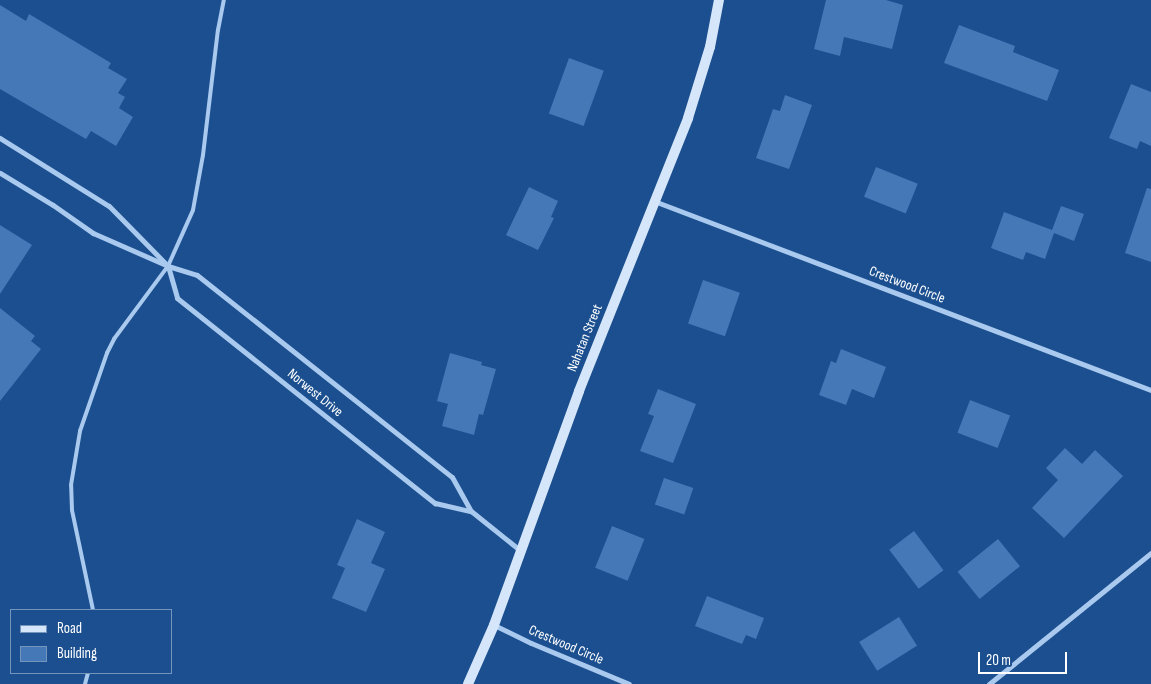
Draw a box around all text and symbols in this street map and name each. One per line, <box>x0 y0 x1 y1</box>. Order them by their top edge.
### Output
street label: Crestwood Circle <box>867 263 947 307</box>
street label: Nahatan Street <box>564 302 606 374</box>
street label: Norwest Drive <box>284 366 346 420</box>
legend <box>10 609 172 674</box>
text: Road <box>57 619 82 638</box>
street label: Crestwood Circle <box>526 622 606 668</box>
scale bar <box>981 642 1070 674</box>
text: Building <box>57 644 97 663</box>
text: 20 m <box>986 651 1011 670</box>

